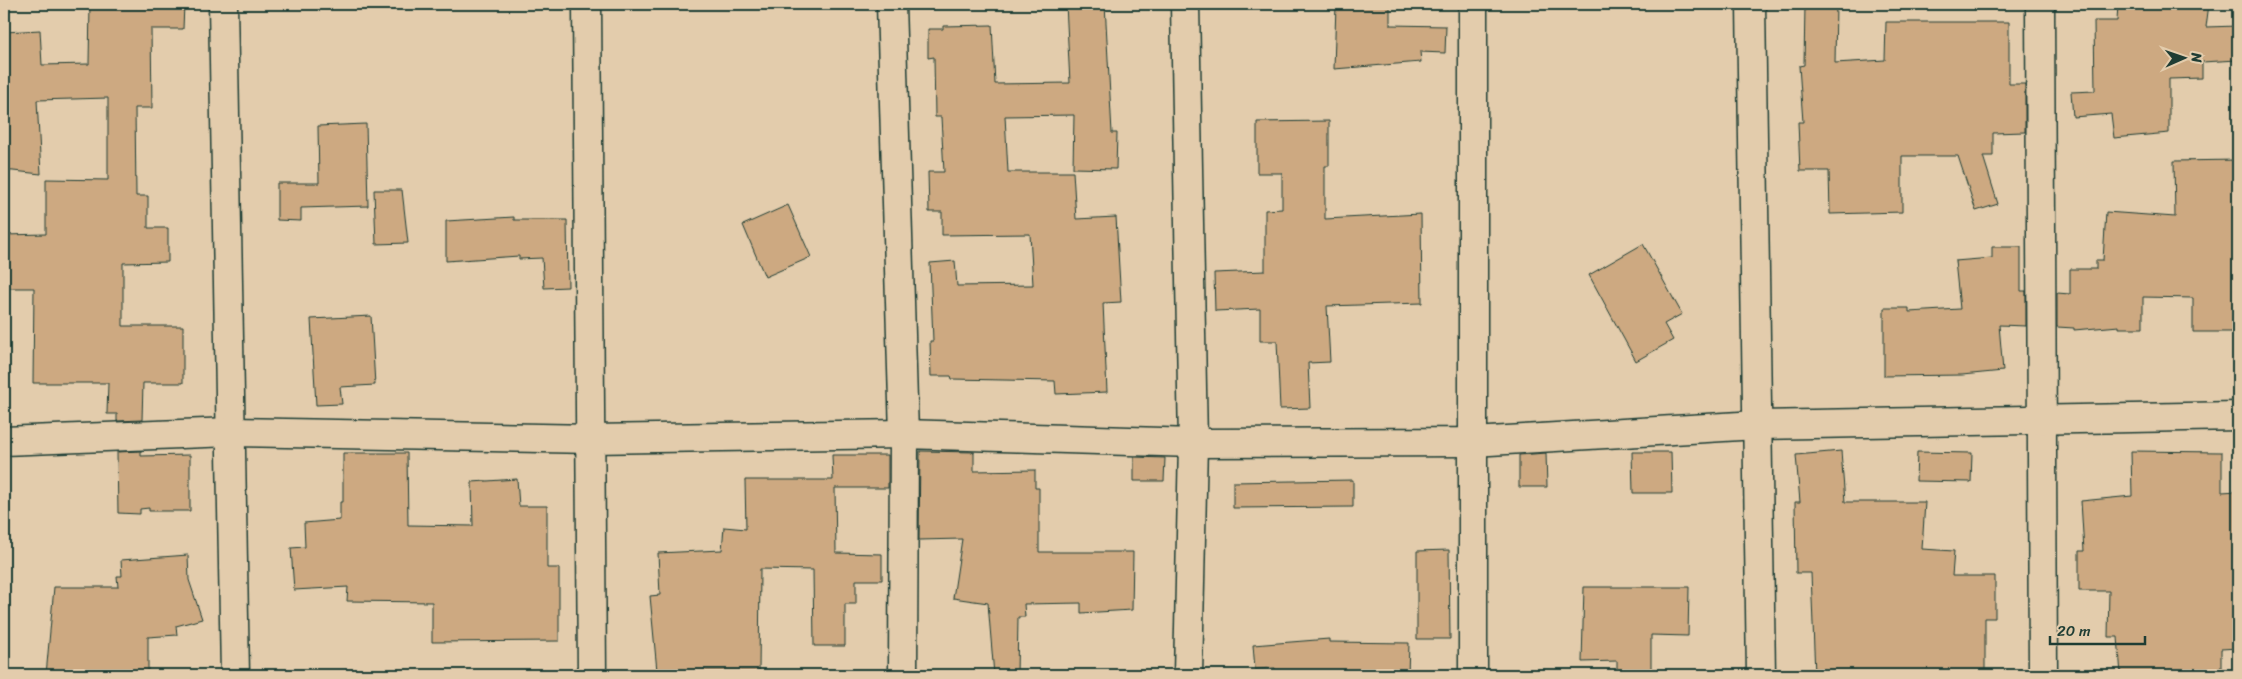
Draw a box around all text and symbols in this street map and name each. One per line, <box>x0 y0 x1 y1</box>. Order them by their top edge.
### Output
north arrow <box>2160 32 2210 82</box>
text: N <box>2184 51 2209 63</box>
scale bar <box>2050 614 2144 646</box>
text: 20 m <box>2057 618 2091 644</box>

